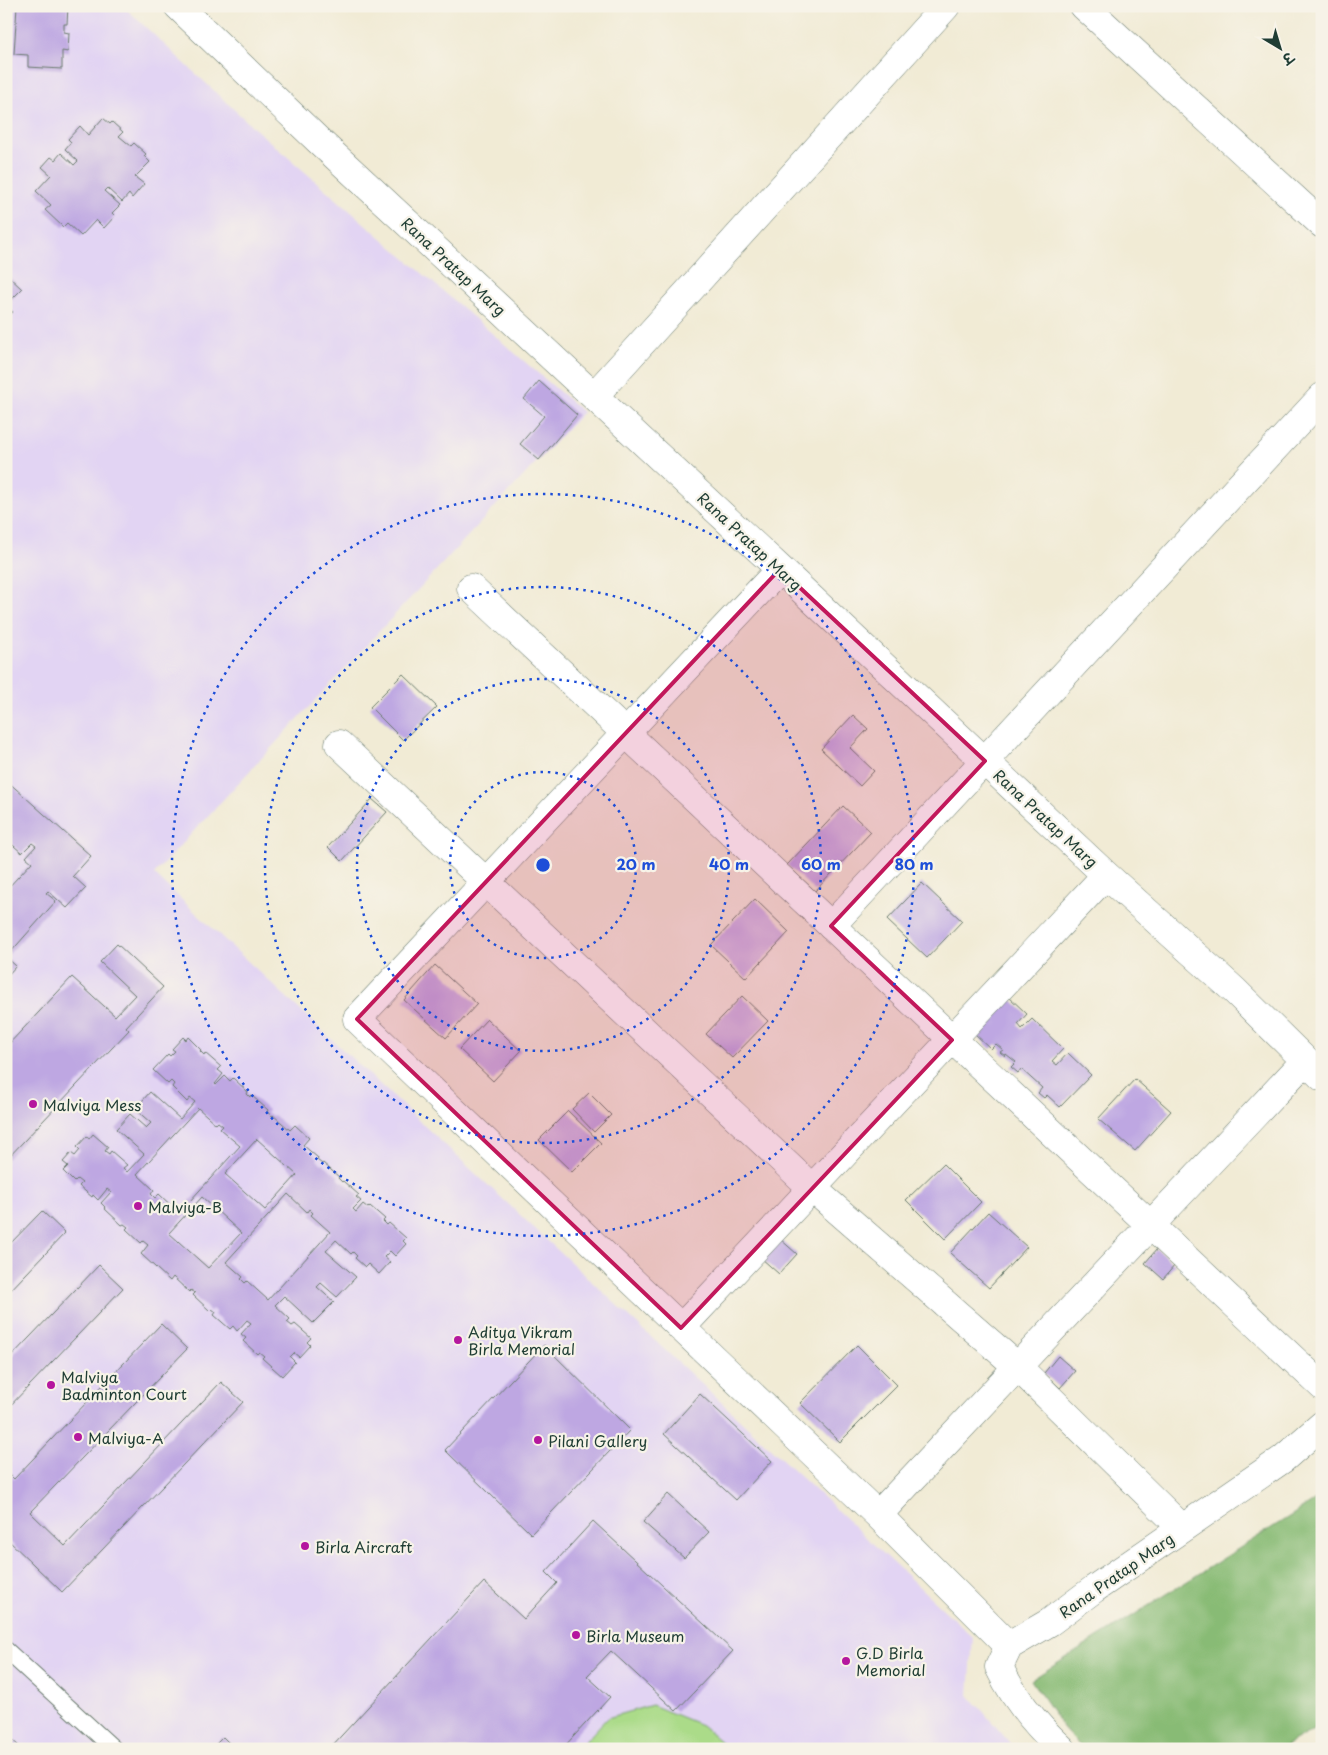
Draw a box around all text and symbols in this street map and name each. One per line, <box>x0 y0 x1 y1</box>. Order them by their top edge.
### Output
north arrow <box>1256 22 1306 72</box>
text: उ <box>1277 46 1300 71</box>
street label: Rana Pratap Marg <box>397 211 511 321</box>
street label: Rana Pratap Marg <box>693 486 807 596</box>
street label: Rana Pratap Marg <box>989 763 1103 873</box>
text: 20 m <box>617 852 655 875</box>
text: 40 m <box>709 852 749 875</box>
text: 60 m <box>801 852 841 875</box>
text: 80 m <box>894 852 934 875</box>
centre of rings <box>534 856 552 874</box>
place label: Malviya Mess <box>43 1093 141 1116</box>
marker: Malviya Mess <box>27 1098 39 1110</box>
place label: Malviya-B <box>148 1195 222 1218</box>
marker: Malviya-B <box>132 1200 144 1212</box>
place label: Aditya Vikram Birla Memorial <box>468 1320 575 1360</box>
marker: Aditya Vikram Birla Memorial <box>452 1334 464 1346</box>
place label: Malviya Badminton Court <box>61 1365 187 1405</box>
marker: Malviya Badminton Court <box>45 1379 57 1391</box>
place label: Malviya-A <box>88 1426 163 1449</box>
place label: Pilani Gallery <box>548 1429 647 1452</box>
marker: Malviya-A <box>72 1431 84 1443</box>
marker: Pilani Gallery <box>532 1434 544 1446</box>
street label: Rana Pratap Marg <box>1054 1527 1178 1623</box>
place label: Birla Aircraft <box>315 1535 412 1558</box>
marker: Birla Aircraft <box>299 1540 311 1552</box>
place label: Birla Museum <box>586 1624 684 1647</box>
marker: Birla Museum <box>570 1629 582 1641</box>
place label: G.D Birla Memorial <box>856 1641 925 1681</box>
marker: G.D Birla Memorial <box>840 1655 852 1667</box>

